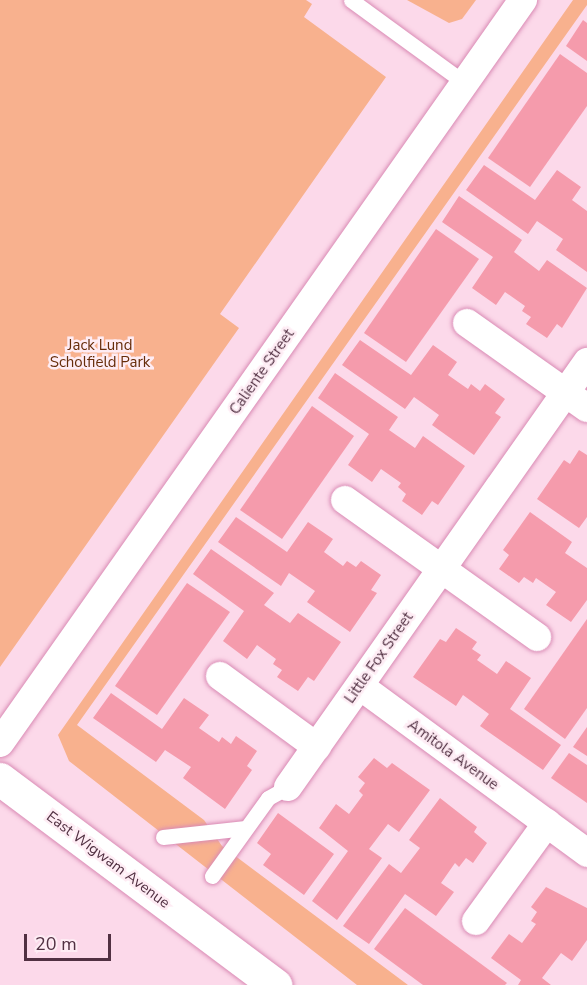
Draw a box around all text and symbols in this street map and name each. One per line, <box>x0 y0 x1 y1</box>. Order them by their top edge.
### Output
street label: Caliente Street <box>226 326 298 418</box>
park label: Jack Lund Scholfield Park <box>50 336 150 371</box>
street label: Little Fox Street <box>341 609 417 707</box>
street label: Amitola Avenue <box>404 716 502 794</box>
street label: East Wigwam Avenue <box>43 808 173 912</box>
scale bar <box>27 922 114 960</box>
text: 20 m <box>35 932 77 956</box>

